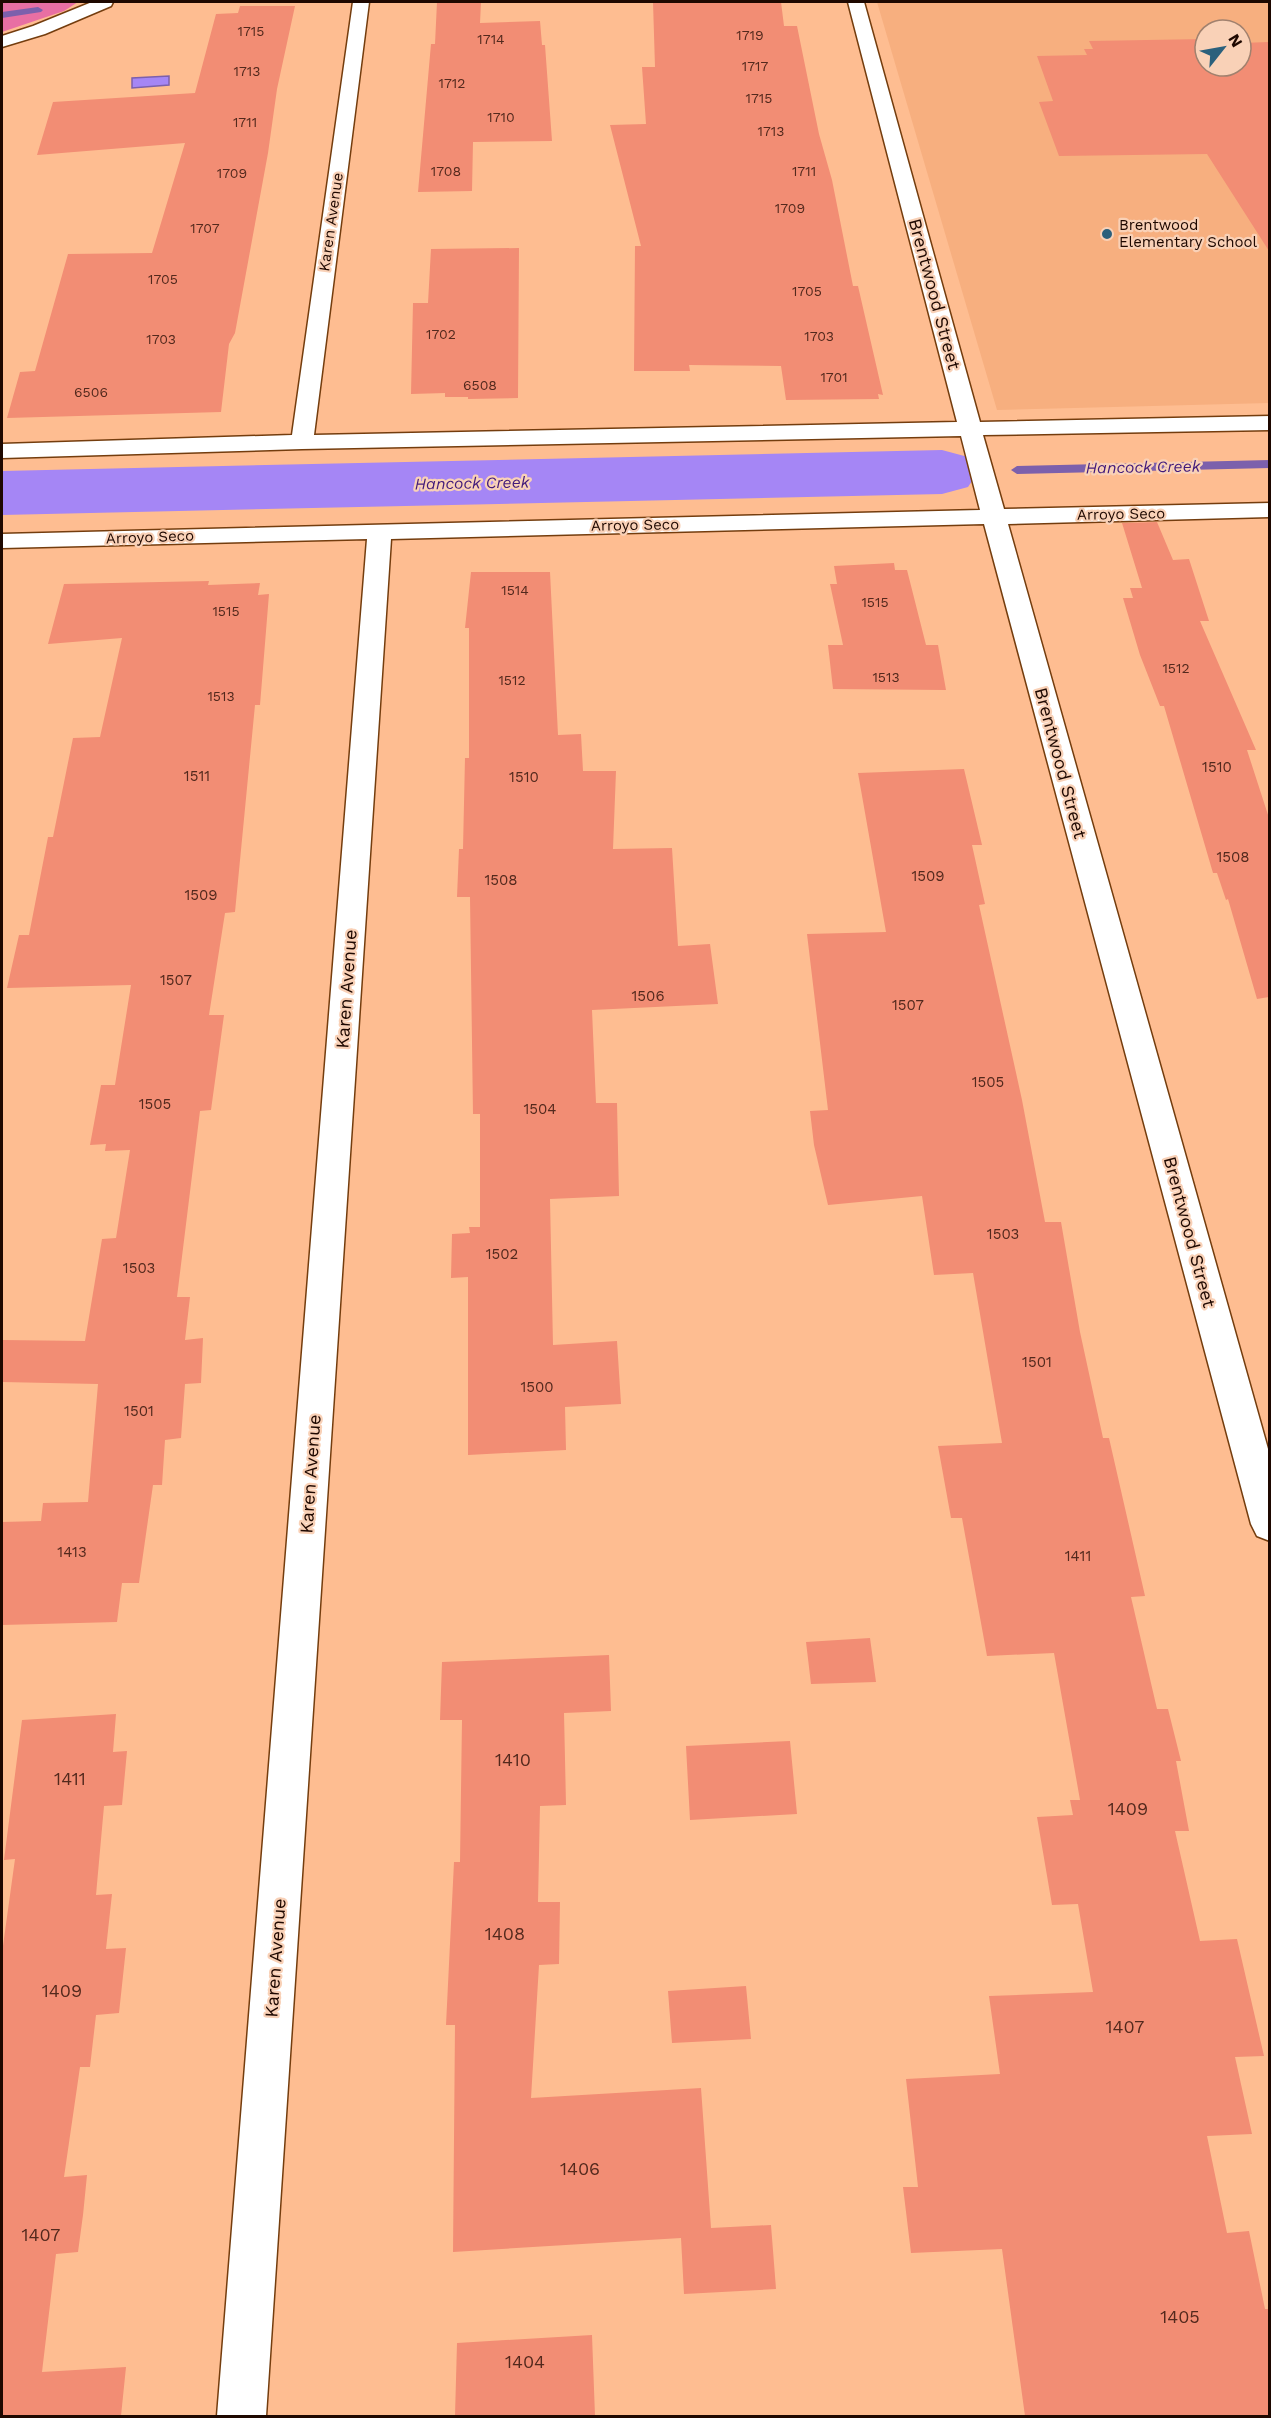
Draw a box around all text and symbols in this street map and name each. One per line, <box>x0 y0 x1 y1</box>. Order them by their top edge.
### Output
north arrow <box>1193 18 1253 78</box>
house number: 1715 <box>238 23 264 39</box>
house number: 1719 <box>736 27 764 43</box>
house number: 1714 <box>477 31 505 47</box>
text: N <box>1224 31 1247 51</box>
house number: 1717 <box>742 58 768 74</box>
house number: 1713 <box>234 63 260 79</box>
house number: 1712 <box>439 75 465 91</box>
house number: 1715 <box>746 90 772 106</box>
house number: 1710 <box>487 109 515 125</box>
house number: 1711 <box>233 114 257 130</box>
house number: 1713 <box>758 123 784 139</box>
house number: 1708 <box>431 163 461 179</box>
house number: 1711 <box>792 163 816 179</box>
house number: 1709 <box>217 165 247 181</box>
street label: Karen Avenue <box>315 171 347 273</box>
house number: 1709 <box>775 200 805 216</box>
street label: Brentwood Street <box>905 216 965 372</box>
place label: Brentwood Elementary School <box>1119 216 1258 251</box>
house number: 1707 <box>190 220 220 236</box>
marker: Brentwood Elementary School <box>1100 227 1114 241</box>
house number: 1705 <box>148 271 178 287</box>
house number: 1705 <box>792 283 822 299</box>
house number: 1702 <box>426 326 456 342</box>
house number: 1703 <box>804 328 834 344</box>
house number: 1703 <box>146 331 176 347</box>
house number: 1701 <box>820 369 848 385</box>
house number: 6508 <box>463 377 497 393</box>
house number: 6506 <box>74 384 108 400</box>
water label: Hancock Creek <box>1085 456 1202 478</box>
water label: Hancock Creek <box>414 472 531 494</box>
street label: Arroyo Seco <box>1077 504 1165 524</box>
street label: Arroyo Seco <box>591 515 679 535</box>
street label: Arroyo Seco <box>106 526 194 548</box>
house number: 1514 <box>501 582 529 598</box>
house number: 1515 <box>861 594 889 610</box>
house number: 1515 <box>212 603 240 619</box>
house number: 1512 <box>1162 660 1190 676</box>
house number: 1513 <box>872 669 900 685</box>
house number: 1512 <box>498 672 526 688</box>
street label: Brentwood Street <box>1031 685 1091 841</box>
house number: 1513 <box>207 688 235 704</box>
house number: 1510 <box>1202 758 1232 776</box>
house number: 1511 <box>184 767 210 785</box>
house number: 1510 <box>509 768 539 786</box>
house number: 1508 <box>1216 848 1250 866</box>
house number: 1509 <box>911 867 945 885</box>
house number: 1508 <box>484 871 518 889</box>
house number: 1509 <box>184 886 218 904</box>
street label: Karen Avenue <box>331 929 361 1049</box>
house number: 1507 <box>160 971 192 989</box>
house number: 1506 <box>631 987 665 1005</box>
house number: 1507 <box>892 996 924 1014</box>
house number: 1505 <box>972 1073 1004 1091</box>
house number: 1505 <box>139 1095 171 1113</box>
house number: 1504 <box>523 1100 557 1118</box>
street label: Brentwood Street <box>1160 1154 1220 1310</box>
house number: 1503 <box>987 1225 1019 1243</box>
house number: 1502 <box>486 1245 518 1263</box>
house number: 1503 <box>123 1259 155 1277</box>
house number: 1501 <box>1022 1353 1052 1371</box>
house number: 1500 <box>520 1378 554 1396</box>
house number: 1501 <box>124 1402 154 1420</box>
street label: Karen Avenue <box>295 1414 325 1534</box>
house number: 1413 <box>57 1543 87 1561</box>
house number: 1411 <box>1065 1547 1091 1565</box>
house number: 1410 <box>495 1749 531 1770</box>
house number: 1411 <box>54 1768 86 1789</box>
house number: 1409 <box>1108 1798 1148 1819</box>
street label: Karen Avenue <box>260 1898 290 2018</box>
house number: 1408 <box>485 1923 525 1944</box>
house number: 1409 <box>42 1980 82 2001</box>
house number: 1407 <box>1106 2016 1144 2037</box>
house number: 1406 <box>560 2158 600 2179</box>
house number: 1407 <box>22 2224 60 2245</box>
house number: 1405 <box>1160 2306 1200 2327</box>
house number: 1404 <box>505 2351 545 2372</box>

